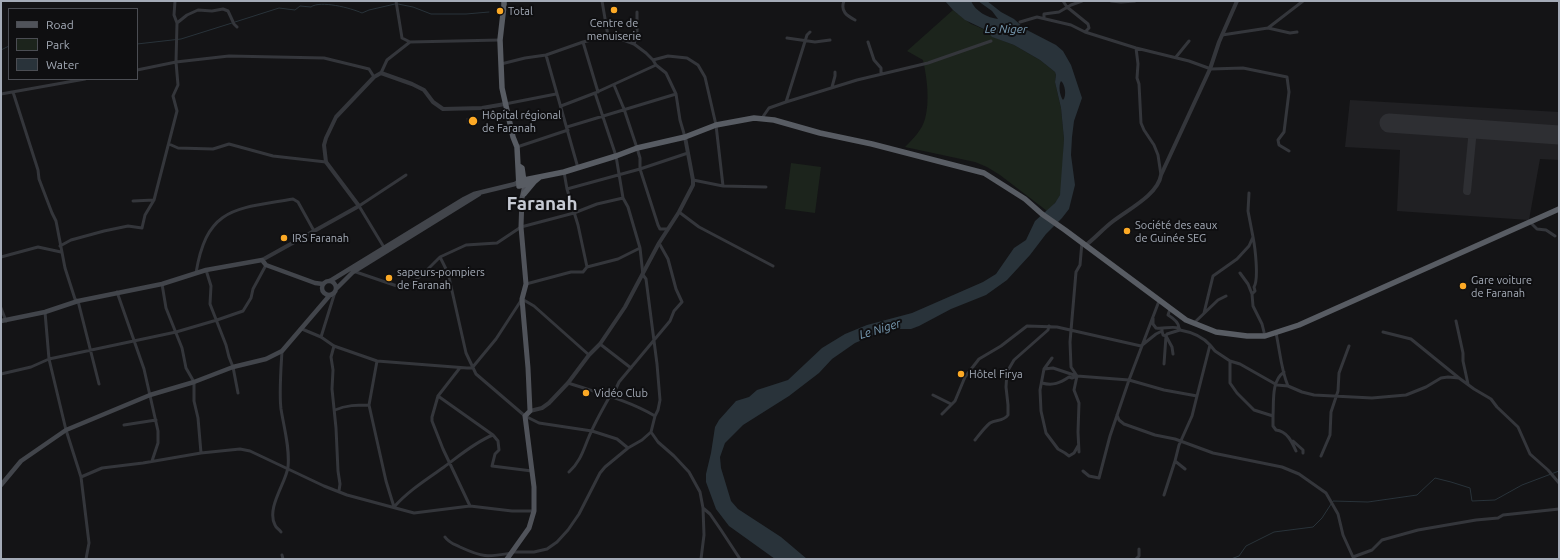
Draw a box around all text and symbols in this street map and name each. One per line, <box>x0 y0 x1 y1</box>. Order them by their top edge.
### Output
place label: Total <box>508 4 533 18</box>
marker: Centre de menuiserie <box>609 5 619 15</box>
marker: Total <box>495 6 505 16</box>
legend <box>8 8 138 80</box>
place label: Centre de menuiserie <box>587 16 641 42</box>
text: Road <box>46 18 74 31</box>
water label: Le Niger <box>985 22 1027 36</box>
text: Park <box>46 38 70 51</box>
text: Water <box>46 58 79 71</box>
place label: Hôpital régional de Faranah <box>482 108 561 134</box>
marker: Hôpital régional de Faranah <box>467 115 479 127</box>
district label: Faranah <box>507 193 577 215</box>
place label: Société des eaux de Guinée SEG <box>1135 218 1217 244</box>
marker: Société des eaux de Guinée SEG <box>1122 226 1132 236</box>
place label: IRS Faranah <box>292 231 349 245</box>
marker: IRS Faranah <box>279 233 289 243</box>
place label: sapeurs-pompiers de Faranah <box>397 265 485 291</box>
marker: sapeurs-pompiers de Faranah <box>384 273 394 283</box>
place label: Gare voiture de Faranah <box>1471 273 1532 299</box>
marker: Gare voiture de Faranah <box>1458 281 1468 291</box>
water label: Le Niger <box>857 316 903 342</box>
place label: Hôtel Firya <box>969 367 1023 381</box>
marker: Hôtel Firya <box>956 369 966 379</box>
place label: Vidéo Club <box>594 386 648 400</box>
marker: Vidéo Club <box>581 388 591 398</box>

